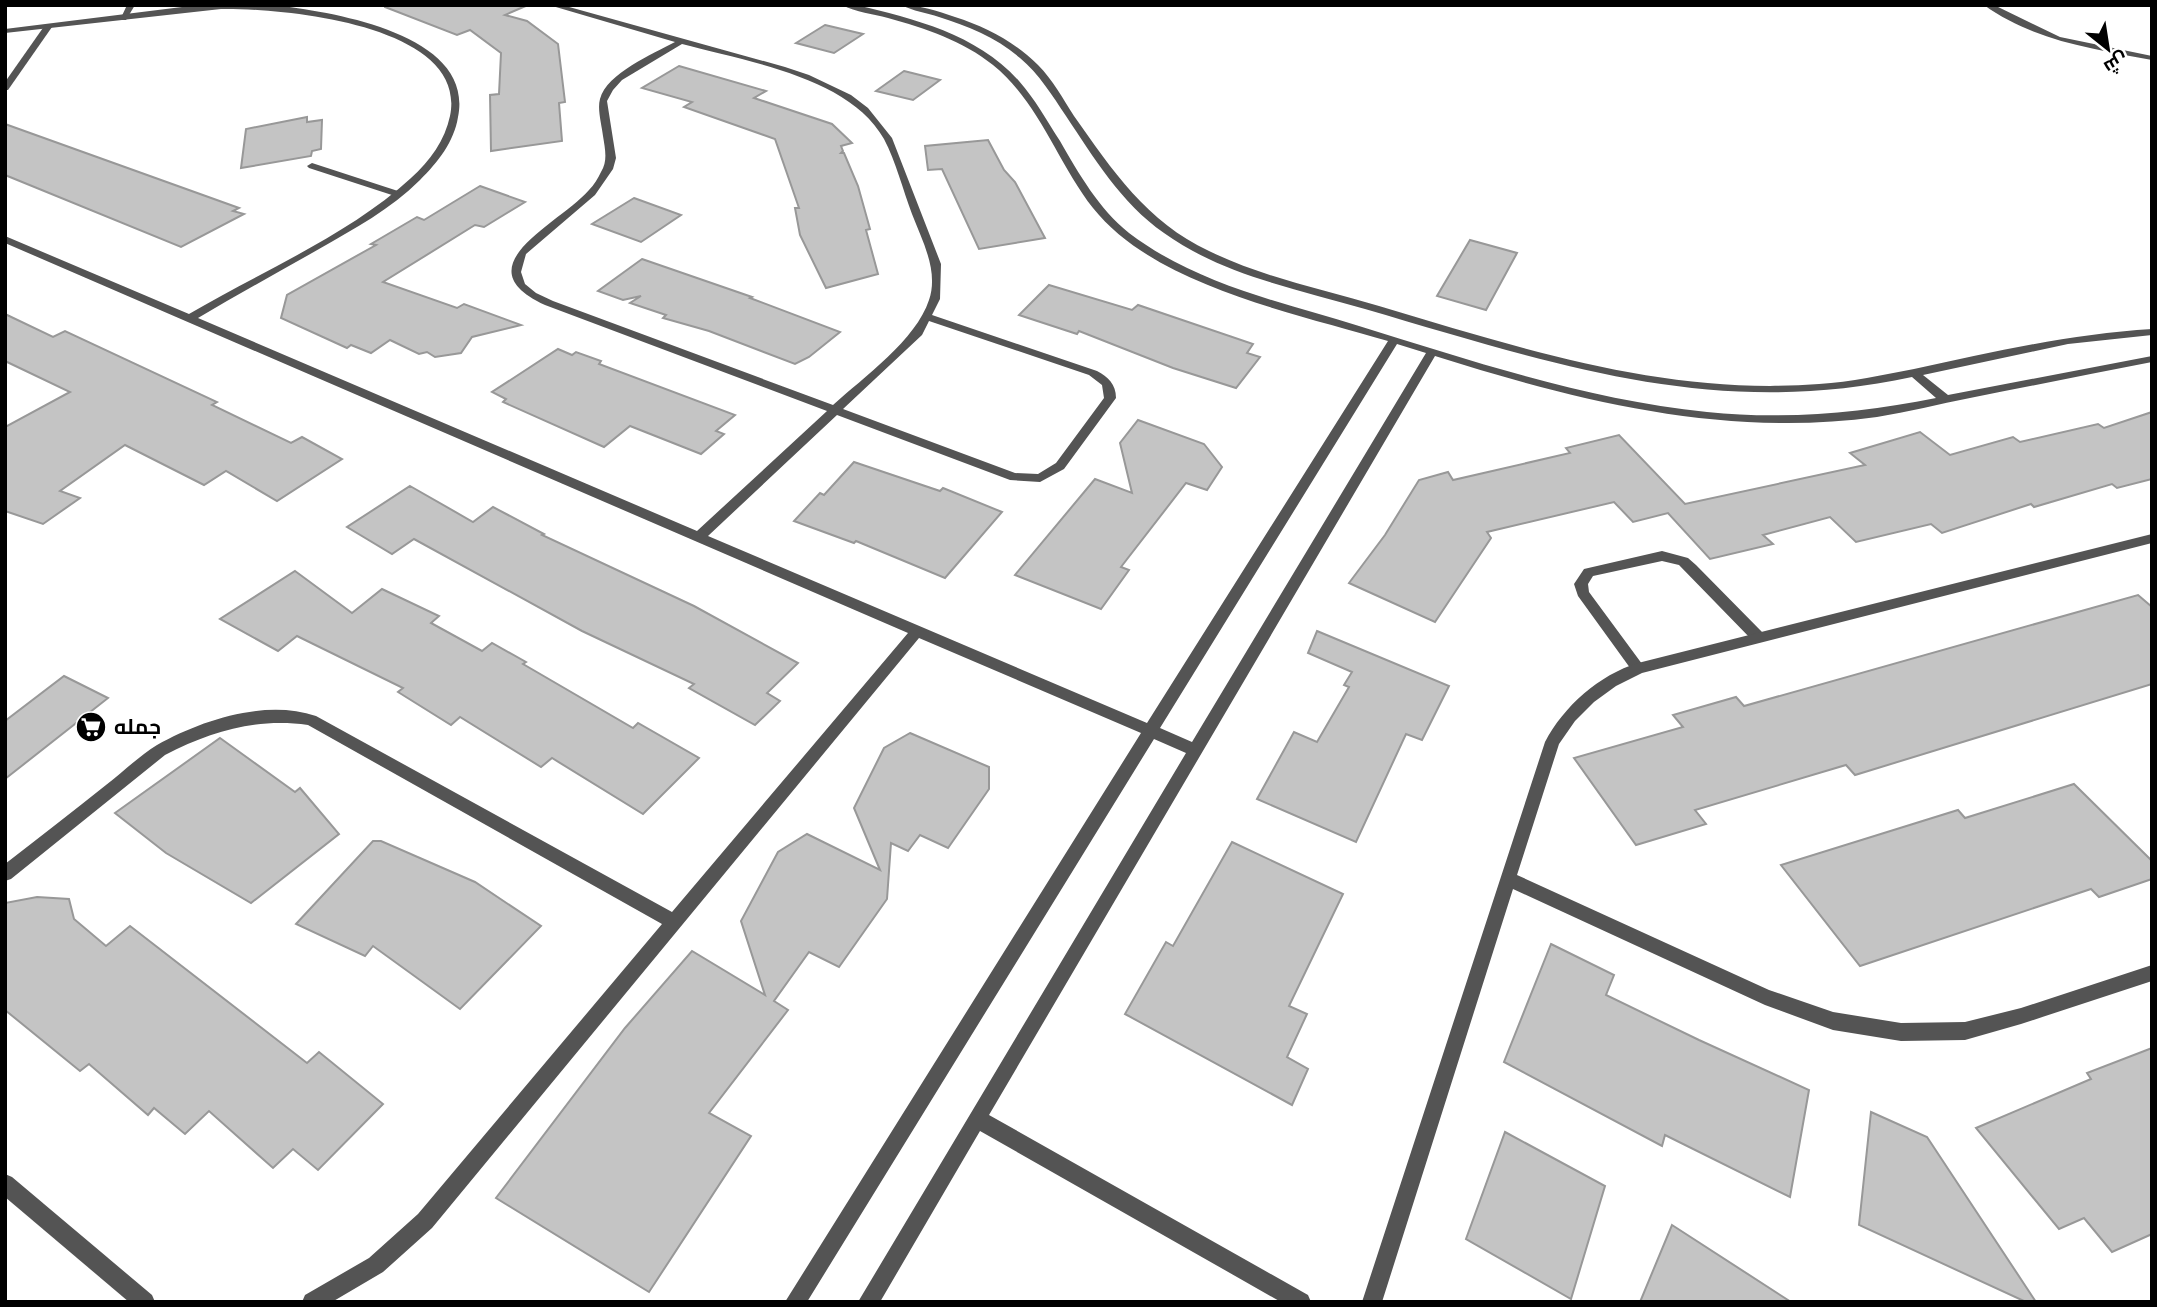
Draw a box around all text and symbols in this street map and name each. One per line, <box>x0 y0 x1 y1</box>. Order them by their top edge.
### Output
north arrow <box>2073 14 2143 84</box>
text: ش <box>2100 47 2133 80</box>
supermarket icon: جمله <box>74 710 108 744</box>
place label: جمله <box>114 713 161 739</box>

